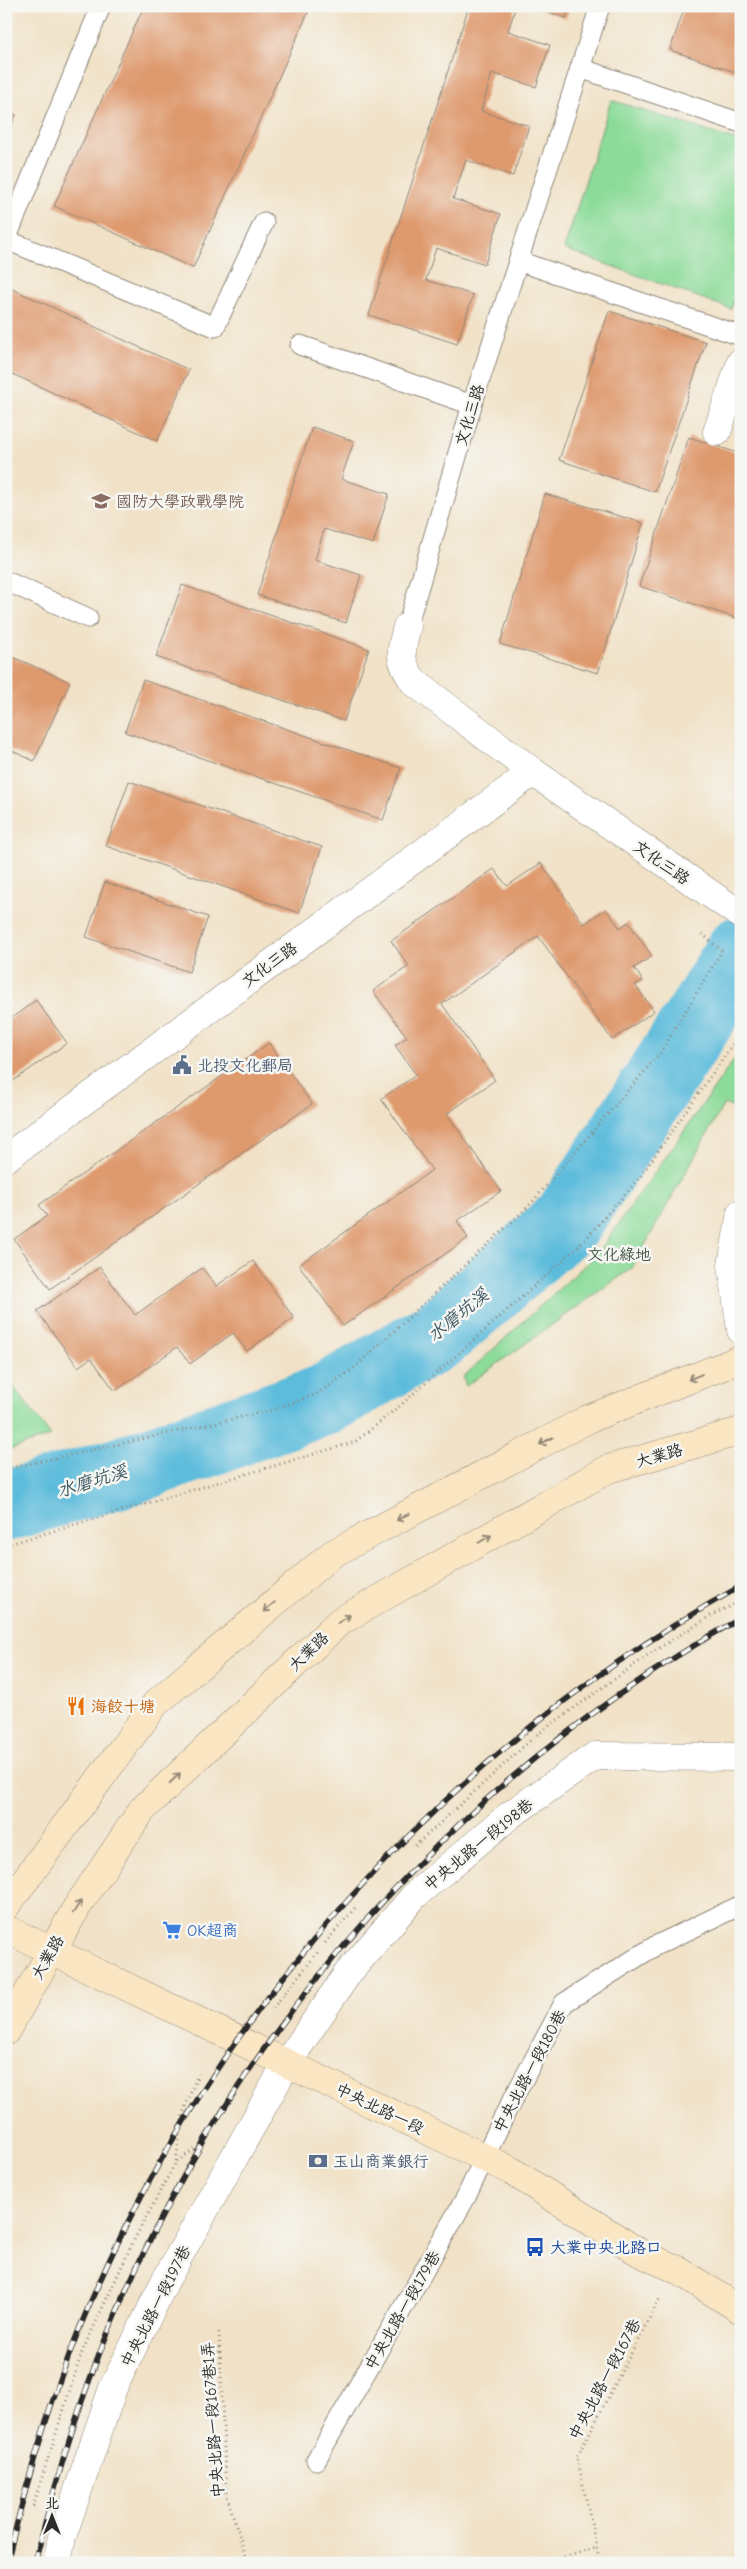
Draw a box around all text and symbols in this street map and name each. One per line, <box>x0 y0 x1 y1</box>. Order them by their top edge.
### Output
street label: 文化三路 <box>452 382 488 449</box>
school or university icon: 國防大學政戰學院 <box>90 490 112 512</box>
place label: 國防大學政戰學院 <box>116 493 244 511</box>
street label: 文化三路 <box>630 837 693 889</box>
street label: 文化三路 <box>238 939 301 991</box>
public building icon: 北投文化郵局 <box>171 1054 193 1076</box>
place label: 北投文化郵局 <box>197 1057 293 1075</box>
park label: 文化綠地 <box>587 1246 651 1264</box>
water label: 水磨坑溪 <box>424 1284 494 1346</box>
one-way arrow <box>688 1373 704 1382</box>
one-way arrow <box>539 1436 554 1446</box>
street label: 大業路 <box>634 1441 685 1471</box>
water label: 水磨坑溪 <box>55 1461 131 1502</box>
one-way arrow <box>395 1512 410 1522</box>
one-way arrow <box>478 1534 493 1544</box>
one-way arrow <box>262 1602 275 1613</box>
one-way arrow <box>337 1614 351 1624</box>
street label: 大業路 <box>285 1629 332 1675</box>
restaurant icon: 海餃十塘 <box>65 1695 87 1717</box>
place label: 海餃十塘 <box>91 1698 155 1716</box>
one-way arrow <box>169 1772 181 1784</box>
street label: 中央北路一段198巷 <box>420 1795 537 1894</box>
one-way arrow <box>72 1900 82 1914</box>
supermarket icon: OK超商 <box>161 1919 183 1941</box>
place label: OK超商 <box>187 1922 238 1940</box>
street label: 大業路 <box>28 1932 68 1983</box>
street label: 中央北路一段180巷 <box>490 2007 570 2136</box>
street label: 中央北路一段 <box>332 2080 427 2138</box>
bank icon: 玉山商業銀行 <box>307 2150 329 2172</box>
place label: 玉山商業銀行 <box>333 2153 429 2171</box>
bus stop icon: 大業中央北路口 <box>524 2236 546 2258</box>
place label: 大業中央北路口 <box>550 2239 662 2257</box>
street label: 中央北路一段197巷 <box>117 2242 194 2370</box>
street label: 中央北路一段179巷 <box>361 2248 444 2373</box>
street label: 中央北路一段167巷 <box>565 2316 644 2443</box>
street label: 中央北路一段167巷1弄 <box>199 2341 227 2499</box>
north arrow <box>28 2492 78 2542</box>
text: 北 <box>45 2495 59 2512</box>

